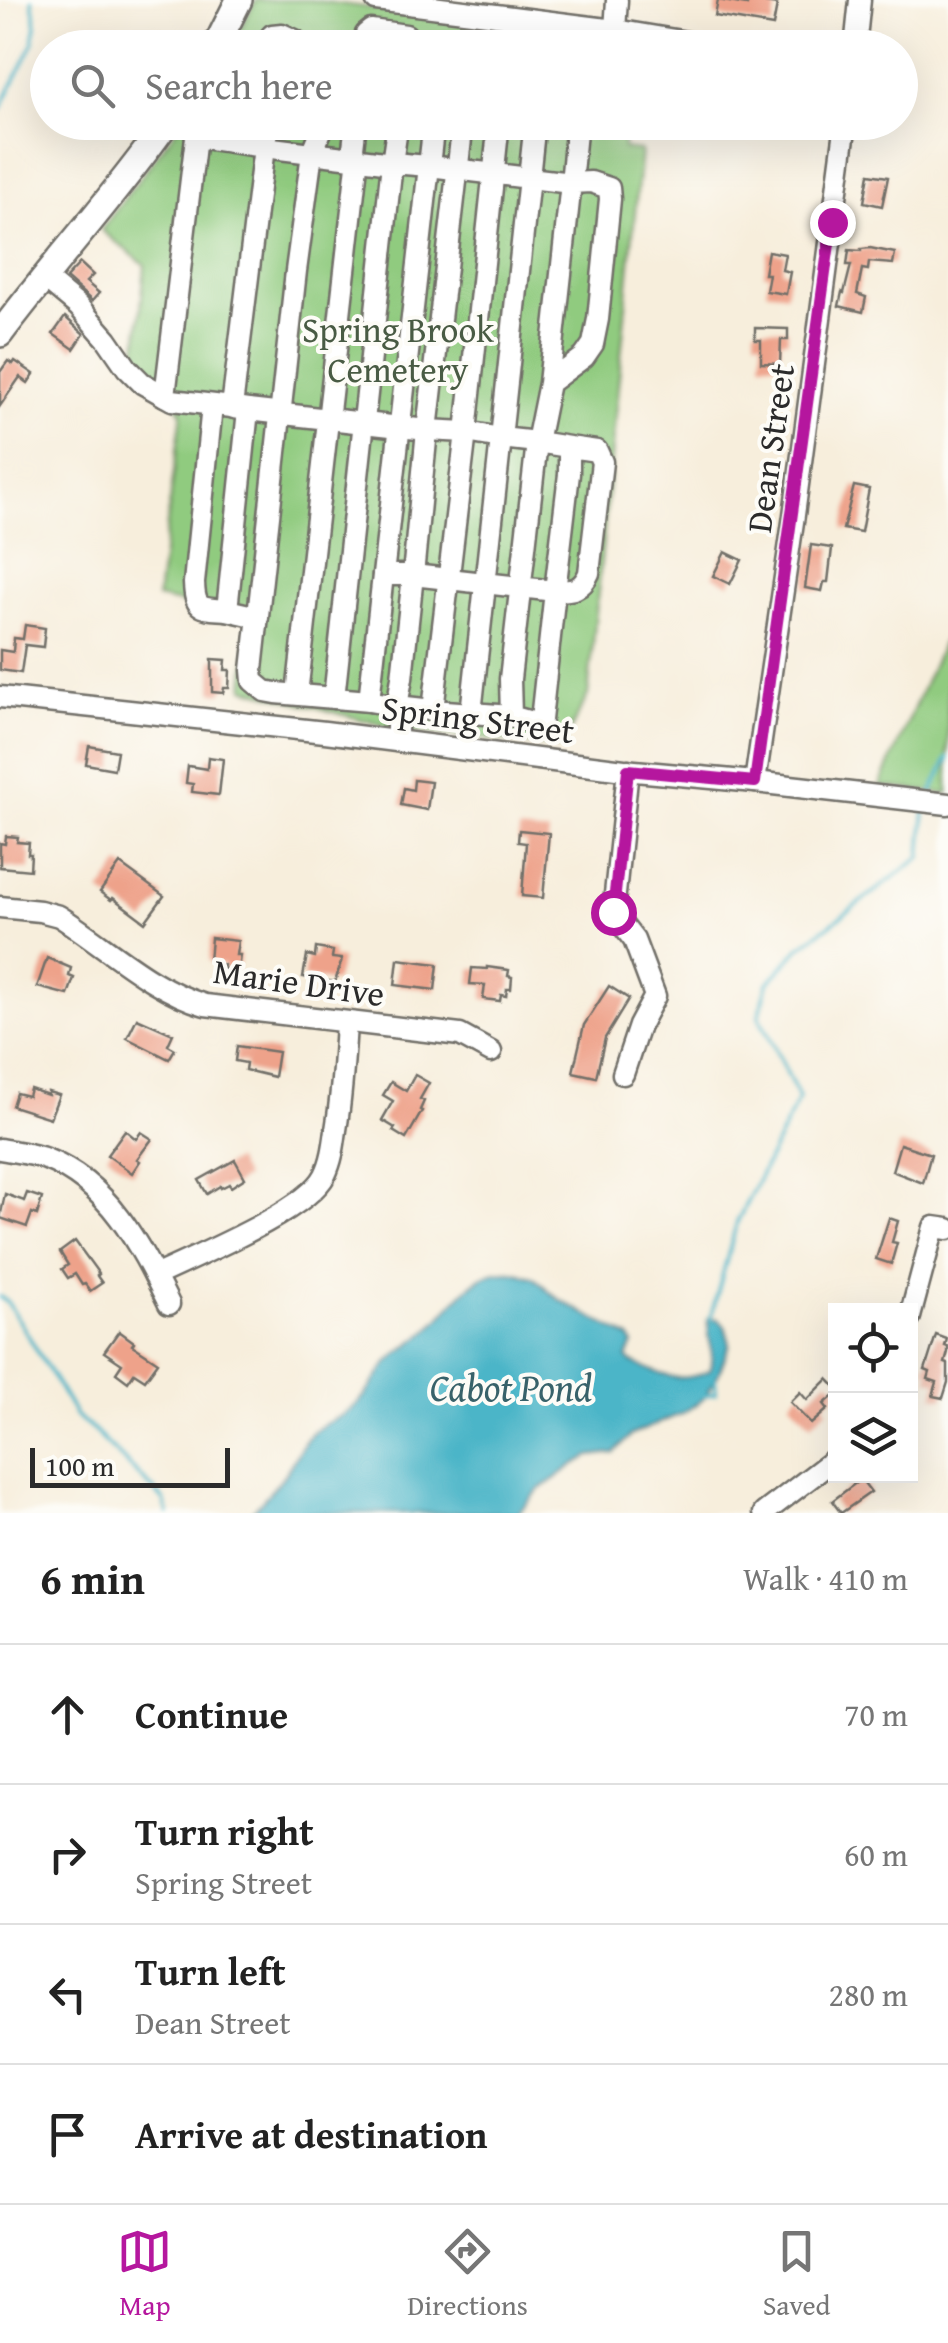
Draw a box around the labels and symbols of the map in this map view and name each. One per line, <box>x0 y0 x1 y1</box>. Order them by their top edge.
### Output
route end <box>810 200 856 246</box>
park label: Spring Brook Cemetery <box>302 304 494 395</box>
street label: Dean Street <box>733 360 807 536</box>
street label: Spring Street <box>379 682 577 756</box>
route start <box>591 890 637 936</box>
street label: Marie Drive <box>210 945 388 1019</box>
water label: Cabot Pond <box>430 1359 592 1415</box>
scale bar <box>30 1443 230 1488</box>

